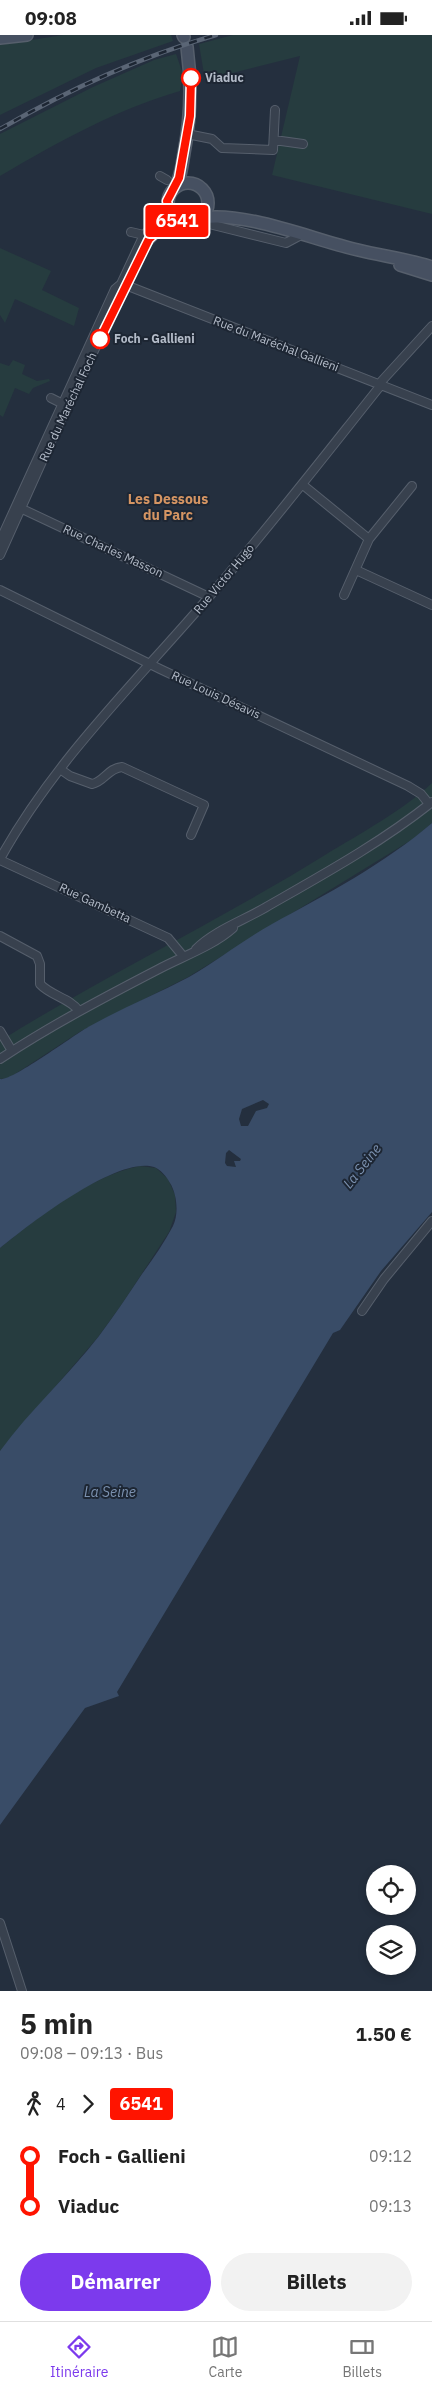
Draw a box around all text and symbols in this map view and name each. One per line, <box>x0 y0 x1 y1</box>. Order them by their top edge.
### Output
text: 09:08 <box>25 6 77 30</box>
marker: Viaduc <box>181 68 201 88</box>
place label: Viaduc <box>205 70 244 85</box>
line badge: 6541 <box>142 205 212 237</box>
text: 6541 <box>155 209 199 232</box>
street label: Rue du Maréchal Gallieni <box>211 313 341 374</box>
marker: Foch - Gallieni <box>90 329 110 349</box>
place label: Foch - Gallieni <box>114 331 195 346</box>
street label: Rue du Maréchal Foch <box>36 350 99 464</box>
district label: Les Dessous du Parc <box>128 490 208 524</box>
street label: Rue Charles Masson <box>61 521 166 580</box>
street label: Rue Victor Hugo <box>190 540 257 617</box>
street label: Rue Louis Désavis <box>169 667 263 722</box>
street label: Rue Gambetta <box>57 879 134 926</box>
water label: La Seine <box>339 1140 385 1192</box>
water label: La Seine <box>84 1483 136 1501</box>
map controls <box>366 1865 416 1975</box>
button: locate <box>366 1865 416 1915</box>
button: layers <box>366 1925 416 1975</box>
text: 5 min <box>20 2005 93 2042</box>
text: 1.50 € <box>356 2022 412 2046</box>
text: 09:08 – 09:13 · Bus <box>20 2043 163 2063</box>
icon: walk <box>20 2090 48 2118</box>
icon: forward <box>74 2090 102 2118</box>
text: 6541 <box>120 2092 163 2115</box>
text: 4 <box>56 2094 66 2114</box>
text: Foch - Gallieni <box>58 2144 186 2168</box>
text: 09:12 <box>369 2146 412 2166</box>
text: Viaduc <box>58 2194 119 2218</box>
text: 09:13 <box>369 2196 412 2216</box>
button: Démarrer <box>20 2253 211 2311</box>
button: Billets <box>221 2253 412 2311</box>
tab: Itinéraire <box>50 2333 108 2381</box>
tab: Carte <box>208 2333 242 2381</box>
tab: Billets <box>342 2333 382 2381</box>

